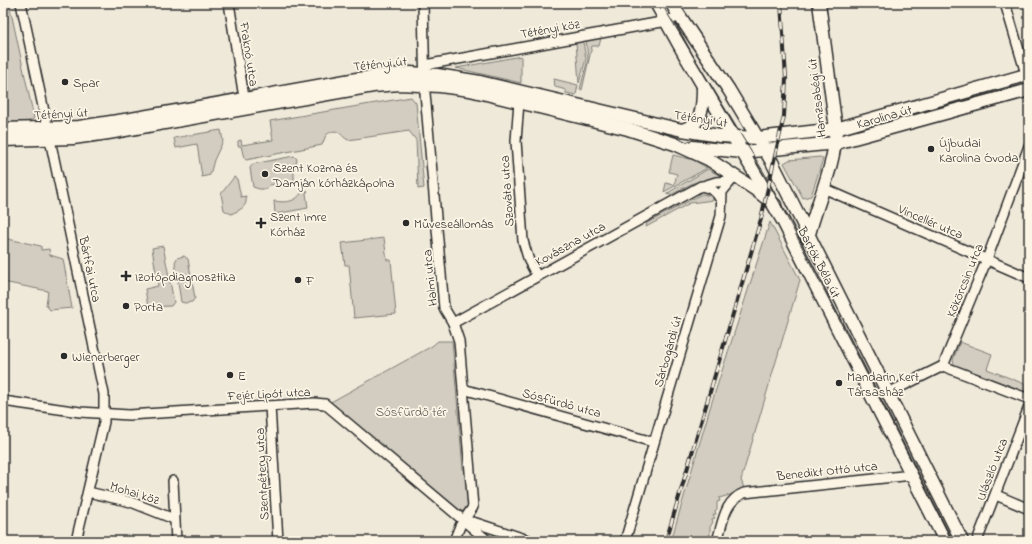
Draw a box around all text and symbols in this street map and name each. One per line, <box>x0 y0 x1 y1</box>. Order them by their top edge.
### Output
street label: Tétényi köz <box>519 15 582 45</box>
street label: Fraknó utca <box>234 20 263 88</box>
street label: Tétényi út <box>352 52 409 78</box>
street label: Hamzsabégi út <box>803 56 833 138</box>
place label: Spar <box>73 74 100 93</box>
marker: Spar <box>60 77 70 87</box>
street label: Karolina út <box>855 100 915 134</box>
street label: Tétényi út <box>34 104 89 126</box>
street label: Tétényi út <box>672 106 730 134</box>
place label: Újbudai Karolina Óvoda <box>939 134 1019 168</box>
marker: Újbudai Karolina Óvoda <box>926 144 936 154</box>
street label: Szováta utca <box>496 155 519 227</box>
place label: Szent Kozma és Damján kórházkápolna <box>272 159 395 193</box>
marker: Szent Kozma és Damján kórházkápolna <box>260 169 270 179</box>
street label: Vincellér utca <box>894 200 966 245</box>
place label: Szent Imre Kórház <box>270 208 327 242</box>
place label: Műveseállomás <box>414 215 494 234</box>
marker: Szent Imre Kórház <box>255 217 267 229</box>
street label: Kovászna utca <box>532 217 609 272</box>
marker: Műveseállomás <box>401 218 411 228</box>
street label: Bartók Béla út <box>792 223 845 302</box>
street label: Bártfai utca <box>73 234 106 304</box>
street label: Kökörcsin utca <box>942 241 989 320</box>
street label: Halmi utca <box>418 249 443 307</box>
place label: Izotópdiagnosztika <box>135 268 236 288</box>
marker: Izotópdiagnosztika <box>120 270 132 282</box>
place label: F <box>305 272 315 291</box>
marker: F <box>293 275 303 285</box>
place label: Porta <box>134 298 163 317</box>
marker: Porta <box>121 301 131 311</box>
street label: Sárbogárdi út <box>649 313 689 390</box>
place label: Wienerberger <box>72 348 141 368</box>
marker: Wienerberger <box>59 351 69 361</box>
place label: E <box>238 367 246 386</box>
place label: Mandarin Kert Társasház <box>847 368 920 402</box>
marker: E <box>225 370 235 380</box>
marker: Mandarin Kert Társasház <box>834 378 844 388</box>
street label: Fejér Lipót utca <box>226 383 311 406</box>
street label: Sósfürdő utca <box>520 384 603 423</box>
park label: Sósfürdő tér <box>376 403 447 422</box>
street label: Szentpétery utca <box>251 427 275 521</box>
street label: Ulászló utca <box>972 435 1013 504</box>
street label: Benedikt Ottó utca <box>775 457 879 486</box>
street label: Mohai köz <box>107 477 162 510</box>

